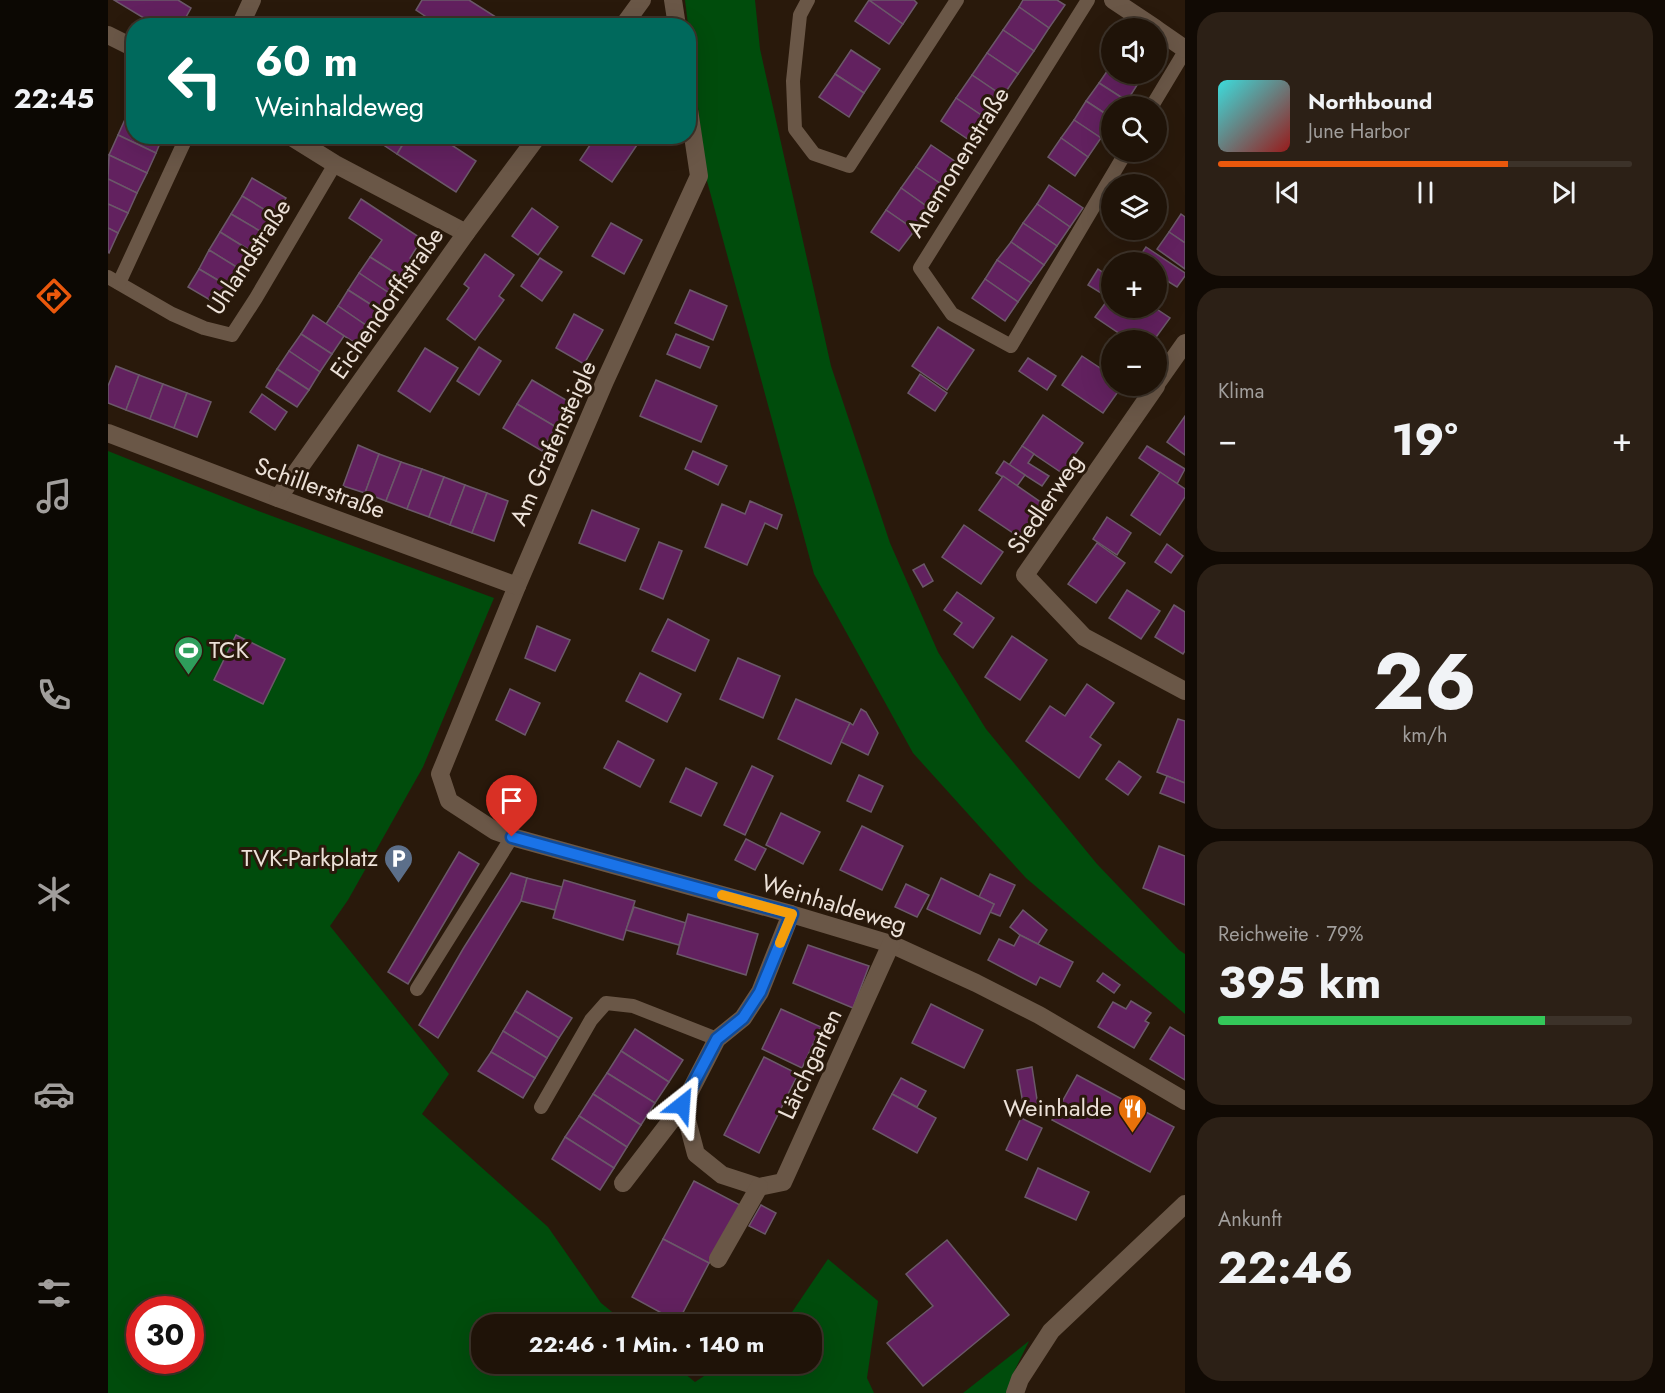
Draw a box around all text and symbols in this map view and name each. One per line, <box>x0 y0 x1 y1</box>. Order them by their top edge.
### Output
map controls <box>1101 18 1167 396</box>
button: sound <box>1101 18 1167 84</box>
text: 60 m <box>255 31 358 92</box>
icon: left <box>156 42 234 120</box>
text: 22:45 <box>14 79 94 118</box>
street label: Anemonenstraße <box>897 80 1018 244</box>
text: Northbound <box>1308 85 1432 117</box>
text: Weinhaldeweg <box>255 87 424 126</box>
button: search <box>1101 96 1167 162</box>
text: June Harbor <box>1308 117 1410 146</box>
button: layers <box>1101 174 1167 240</box>
icon: previous <box>1271 176 1304 209</box>
icon: pause <box>1409 176 1442 209</box>
icon: next <box>1547 176 1580 209</box>
street label: Uhlandstraße <box>198 192 299 322</box>
street label: Eichendorffstraße <box>321 220 452 386</box>
button: + <box>1101 252 1167 318</box>
icon: directions <box>33 275 75 317</box>
button: − <box>1101 330 1167 396</box>
street label: Am Grafensteigle <box>500 355 605 531</box>
text: Klima <box>1218 377 1264 406</box>
text: 19° <box>1391 407 1458 472</box>
text: − <box>1218 416 1237 463</box>
text: + <box>1612 416 1632 463</box>
street label: Siedlerweg <box>998 447 1091 561</box>
street label: Schillerstraße <box>250 448 390 527</box>
icon: music <box>33 475 75 517</box>
text: 26 <box>1373 626 1477 738</box>
place label: TCK <box>209 632 249 667</box>
sports icon: TCK <box>172 634 204 676</box>
icon: phone <box>33 674 75 716</box>
text: km/h <box>1402 721 1448 750</box>
pin <box>486 775 537 837</box>
icon: arrive <box>495 784 528 817</box>
place label: TVK-Parkplatz <box>241 840 378 875</box>
parking icon: TVK-Parkplatz <box>383 842 415 884</box>
street label: Weinhaldeweg <box>757 865 911 942</box>
icon: climate <box>33 873 75 915</box>
text: Reichweite · 79% <box>1218 920 1364 949</box>
text: 395 km <box>1218 950 1381 1015</box>
street label: Lärchgarten <box>769 1003 850 1125</box>
icon: car <box>33 1073 75 1115</box>
position arrow <box>650 1073 714 1137</box>
place label: Weinhalde <box>1003 1090 1112 1125</box>
restaurant icon: Weinhalde <box>1117 1092 1149 1134</box>
text: Ankunft <box>1218 1205 1282 1234</box>
text: 22:46 <box>1218 1235 1353 1300</box>
icon: filters <box>33 1272 75 1314</box>
speed limit sign: 30 <box>126 1296 204 1374</box>
text: 22:46 · 1 Min. · 140 m <box>529 1328 764 1360</box>

